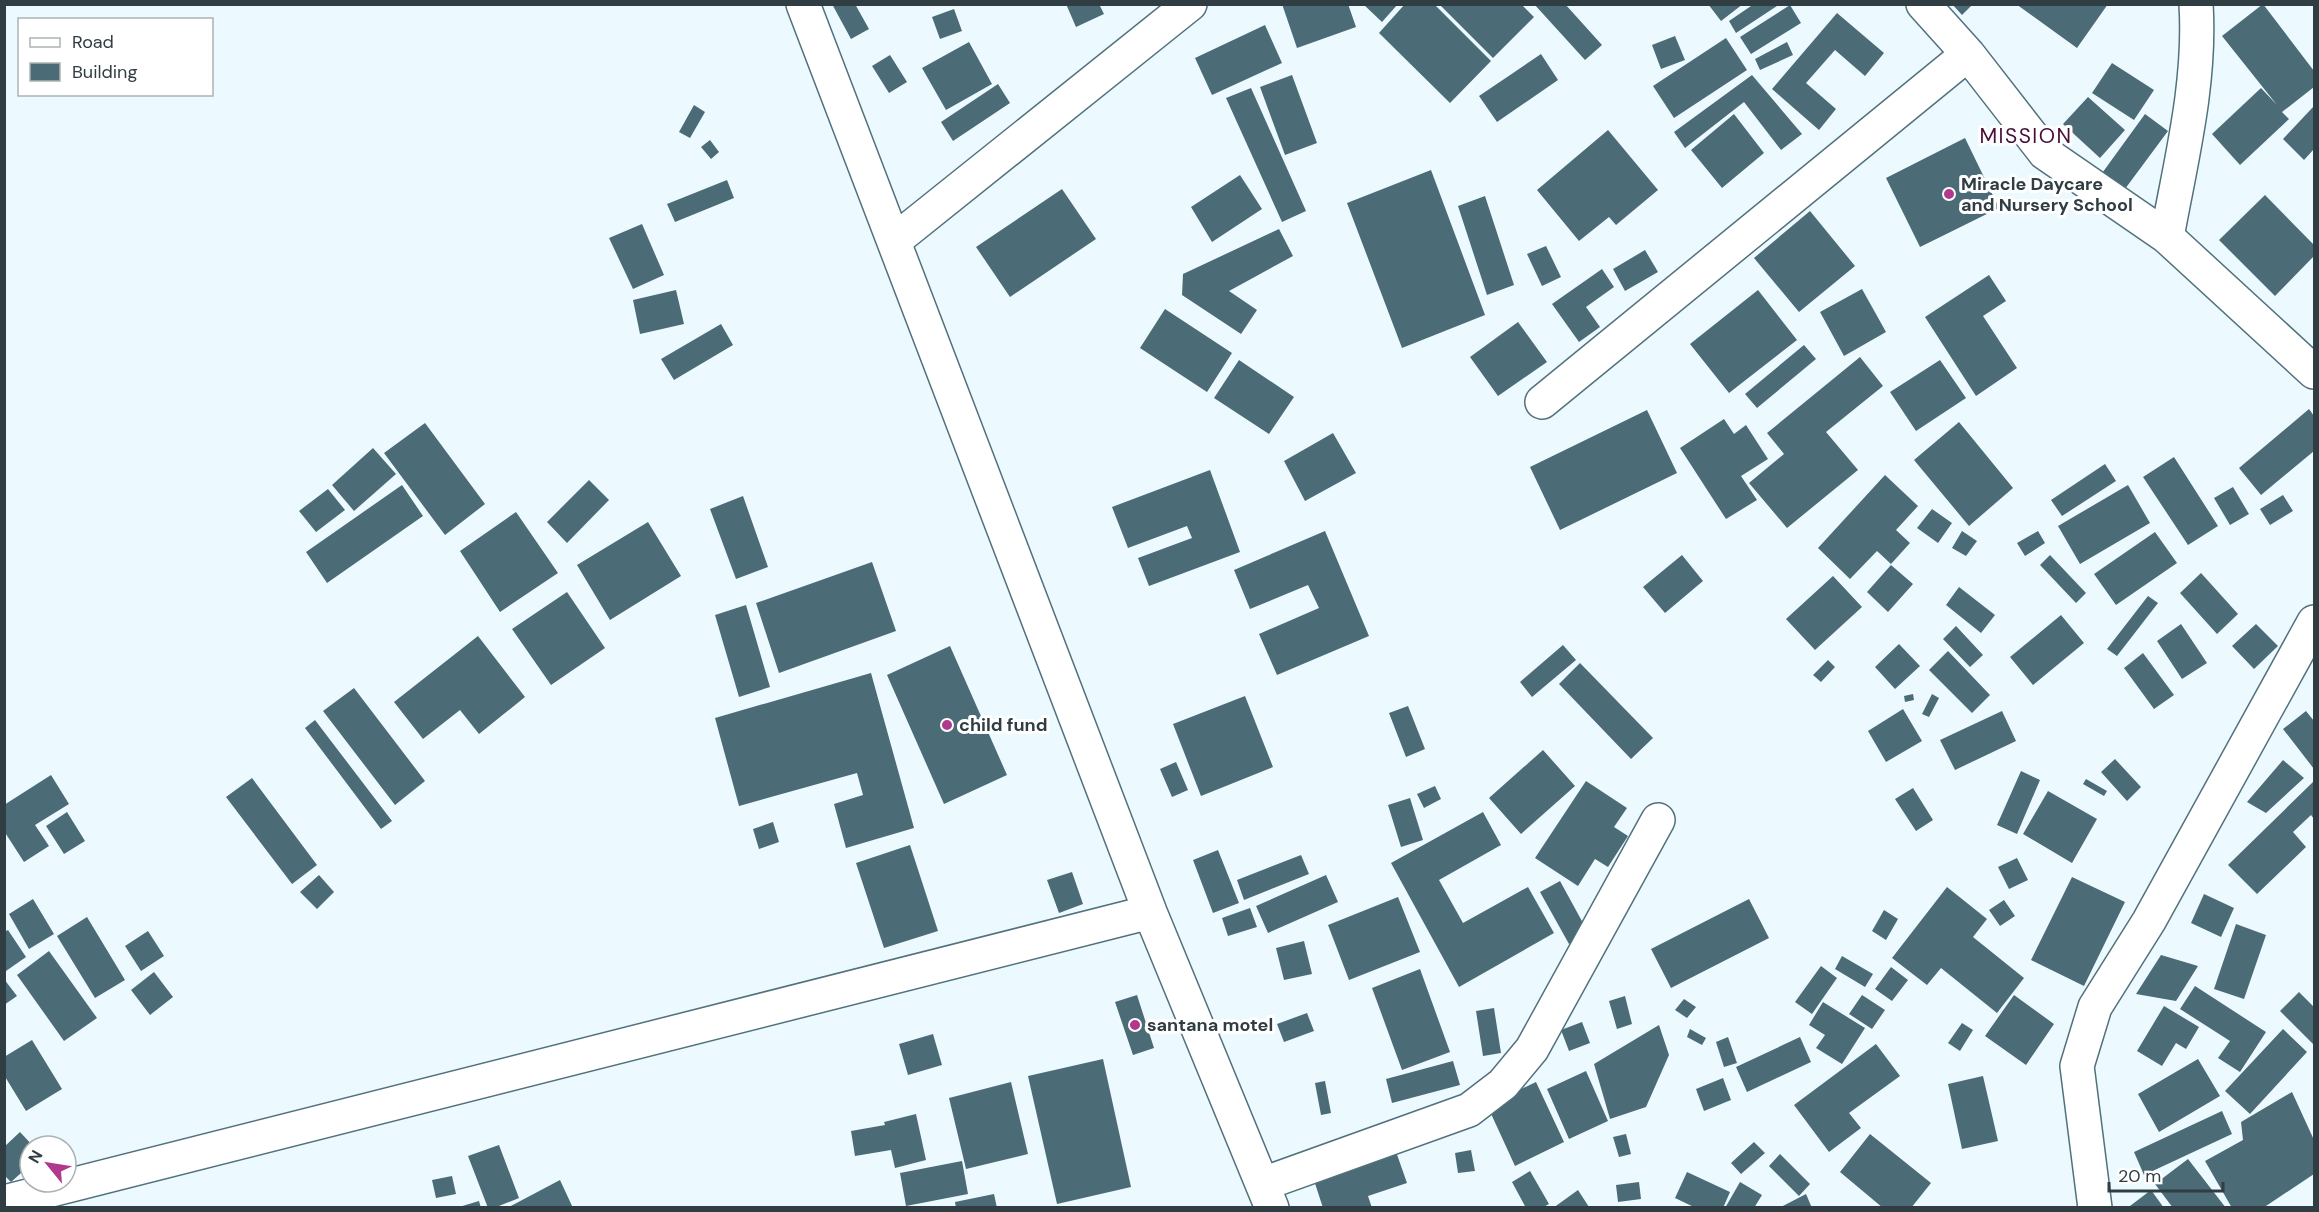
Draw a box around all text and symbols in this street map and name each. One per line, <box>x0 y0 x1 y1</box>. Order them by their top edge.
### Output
legend <box>18 18 213 96</box>
text: Road <box>72 30 114 54</box>
text: Building <box>72 60 137 84</box>
district label: MISSION <box>1979 122 2073 150</box>
place label: Miracle Daycare and Nursery School <box>1961 172 2133 217</box>
marker: Miracle Daycare and Nursery School <box>1942 187 1956 201</box>
place label: child fund <box>959 713 1047 737</box>
marker: child fund <box>940 718 954 732</box>
place label: santana motel <box>1147 1013 1273 1037</box>
marker: santana motel <box>1128 1018 1142 1032</box>
north arrow <box>18 1134 78 1194</box>
text: N <box>23 1146 47 1167</box>
scale bar <box>2109 1155 2223 1193</box>
text: 20 m <box>2118 1164 2161 1188</box>

